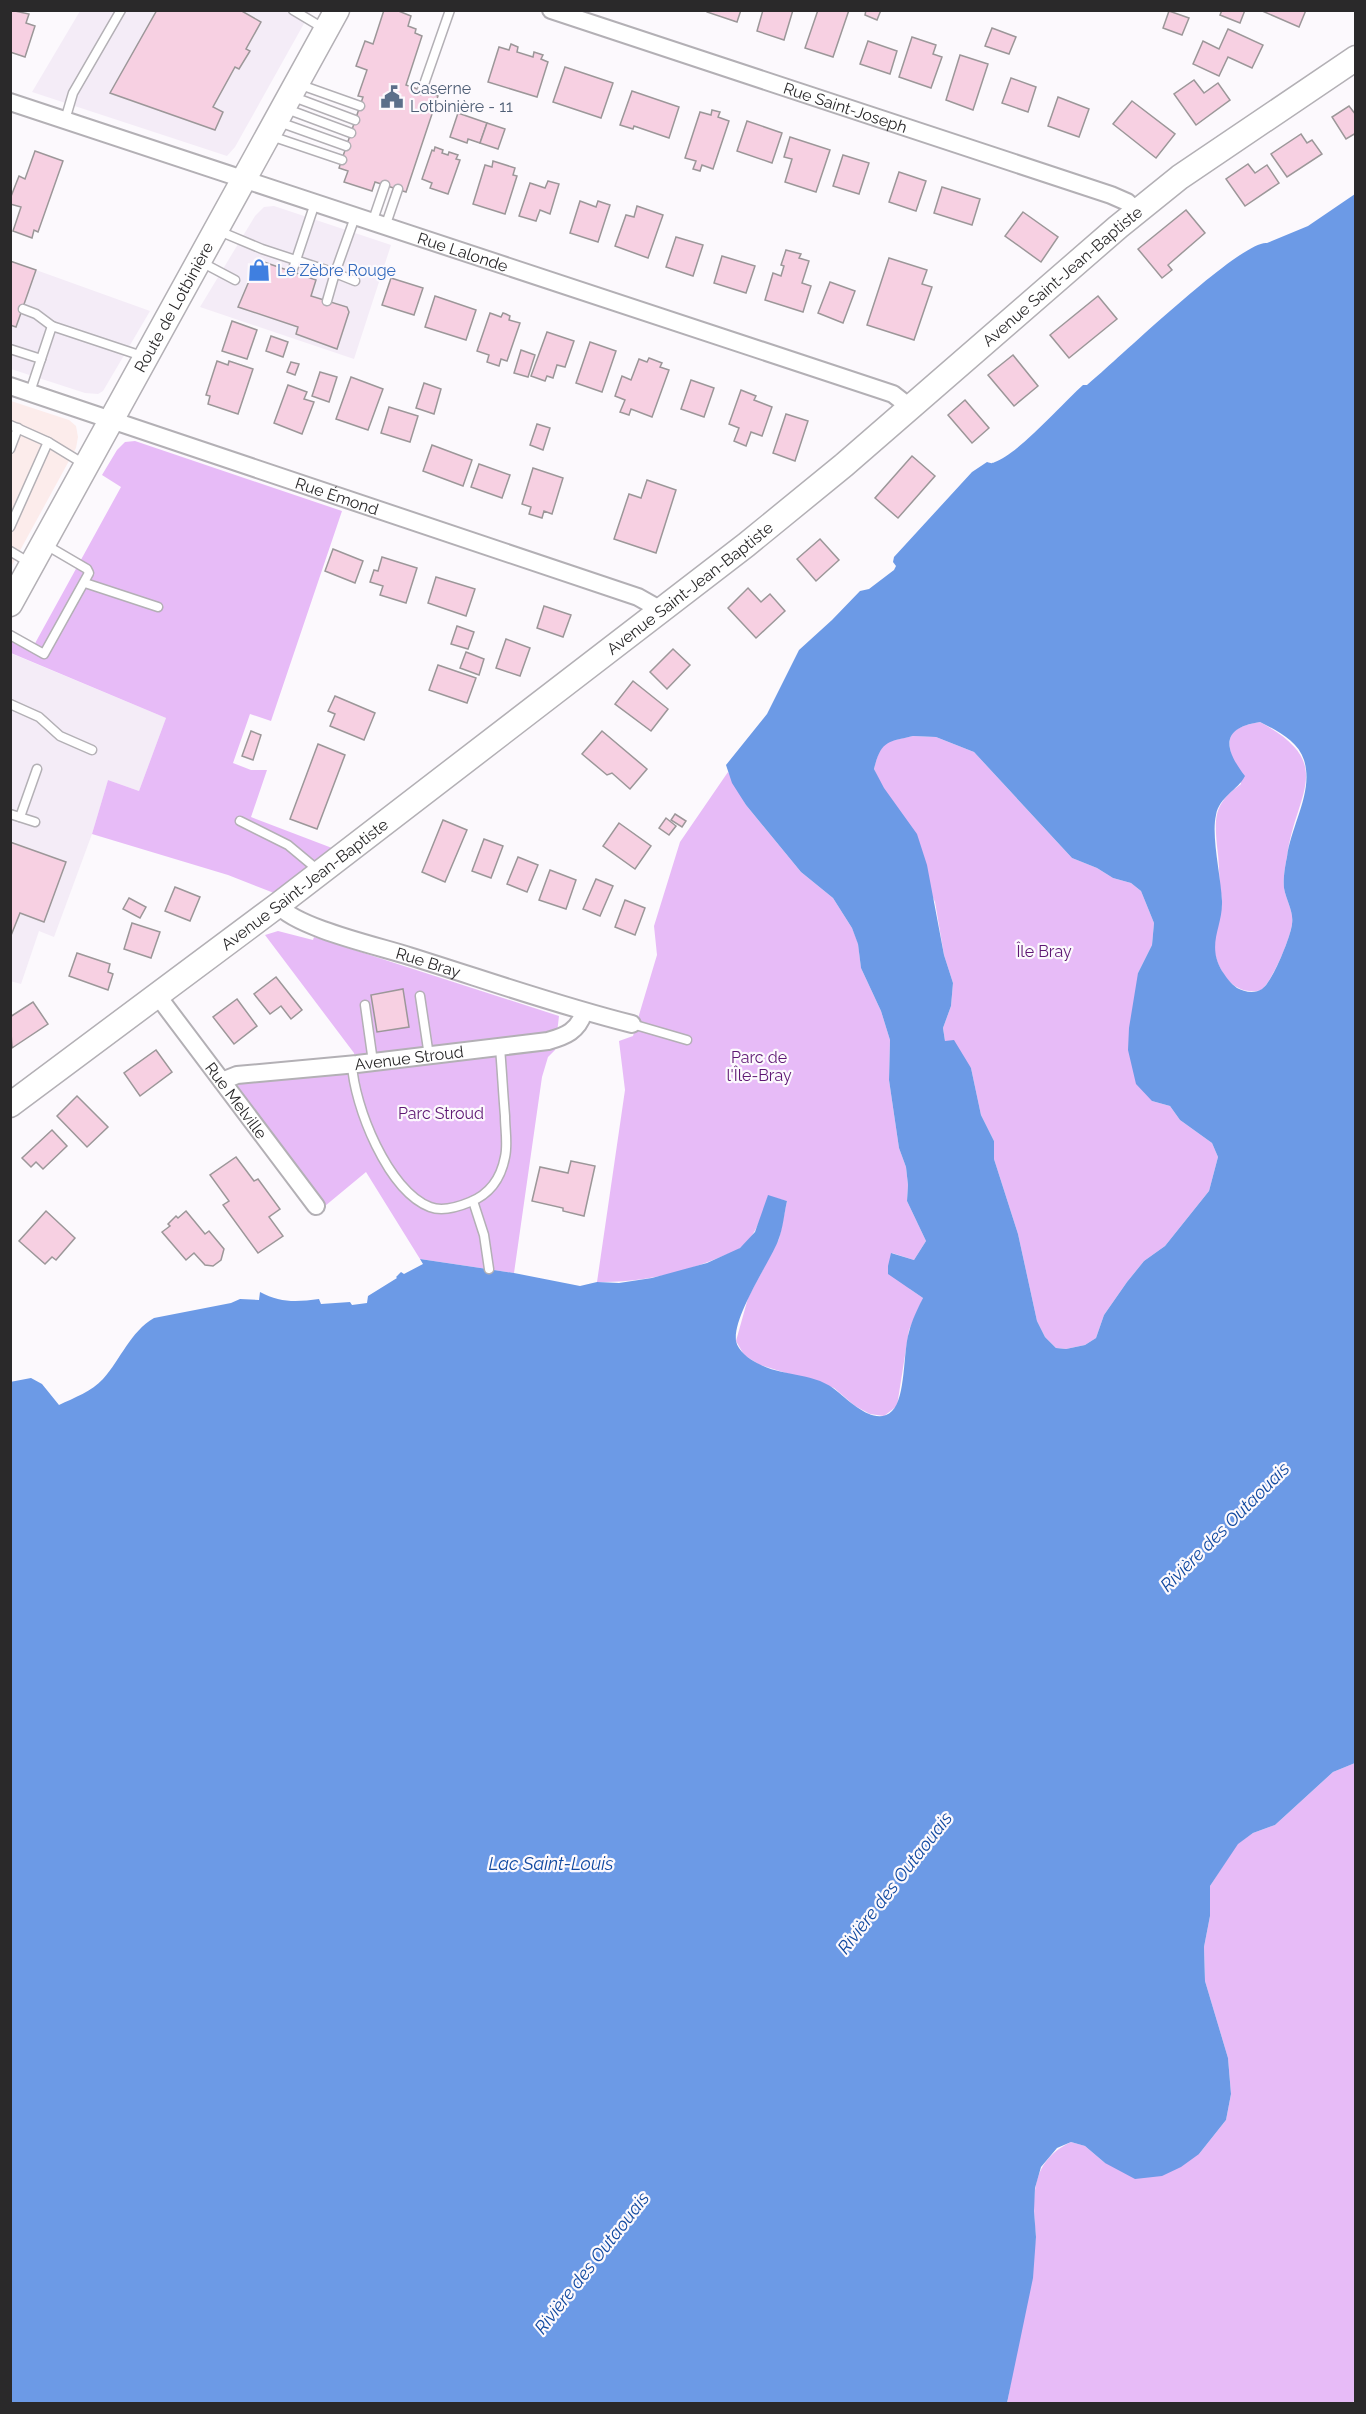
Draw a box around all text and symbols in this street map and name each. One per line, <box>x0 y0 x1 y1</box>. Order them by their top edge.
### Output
street label: Rue Saint-Joseph <box>781 78 910 137</box>
place label: Caserne Lotbinière - 11 <box>410 79 513 116</box>
public building icon: Caserne Lotbinière - 11 <box>379 84 405 110</box>
street label: Avenue Saint-Jean-Baptiste <box>979 202 1146 350</box>
street label: Rue Lalonde <box>415 228 510 276</box>
street label: Route de Lotbinière <box>130 239 217 376</box>
shop icon: Le Zèbre Rouge <box>246 257 272 283</box>
place label: Le Zèbre Rouge <box>277 261 396 280</box>
street label: Rue Émond <box>293 474 381 519</box>
street label: Avenue Saint-Jean-Baptiste <box>603 518 777 659</box>
street label: Avenue Saint-Jean-Baptiste <box>217 815 392 954</box>
park label: Île Bray <box>1016 941 1072 961</box>
street label: Rue Bray <box>394 944 463 982</box>
street label: Avenue Stroud <box>353 1042 465 1074</box>
park label: Parc de l'Île-Bray <box>726 1048 792 1085</box>
street label: Rue Melville <box>201 1059 271 1143</box>
park label: Parc Stroud <box>398 1104 484 1123</box>
water label: Rivière des Outaouais <box>1156 1457 1294 1596</box>
water label: Rivière des Outaouais <box>833 1807 957 1958</box>
water label: Lac Saint-Louis <box>489 1853 614 1874</box>
water label: Rivière des Outaouais <box>530 2187 654 2338</box>

